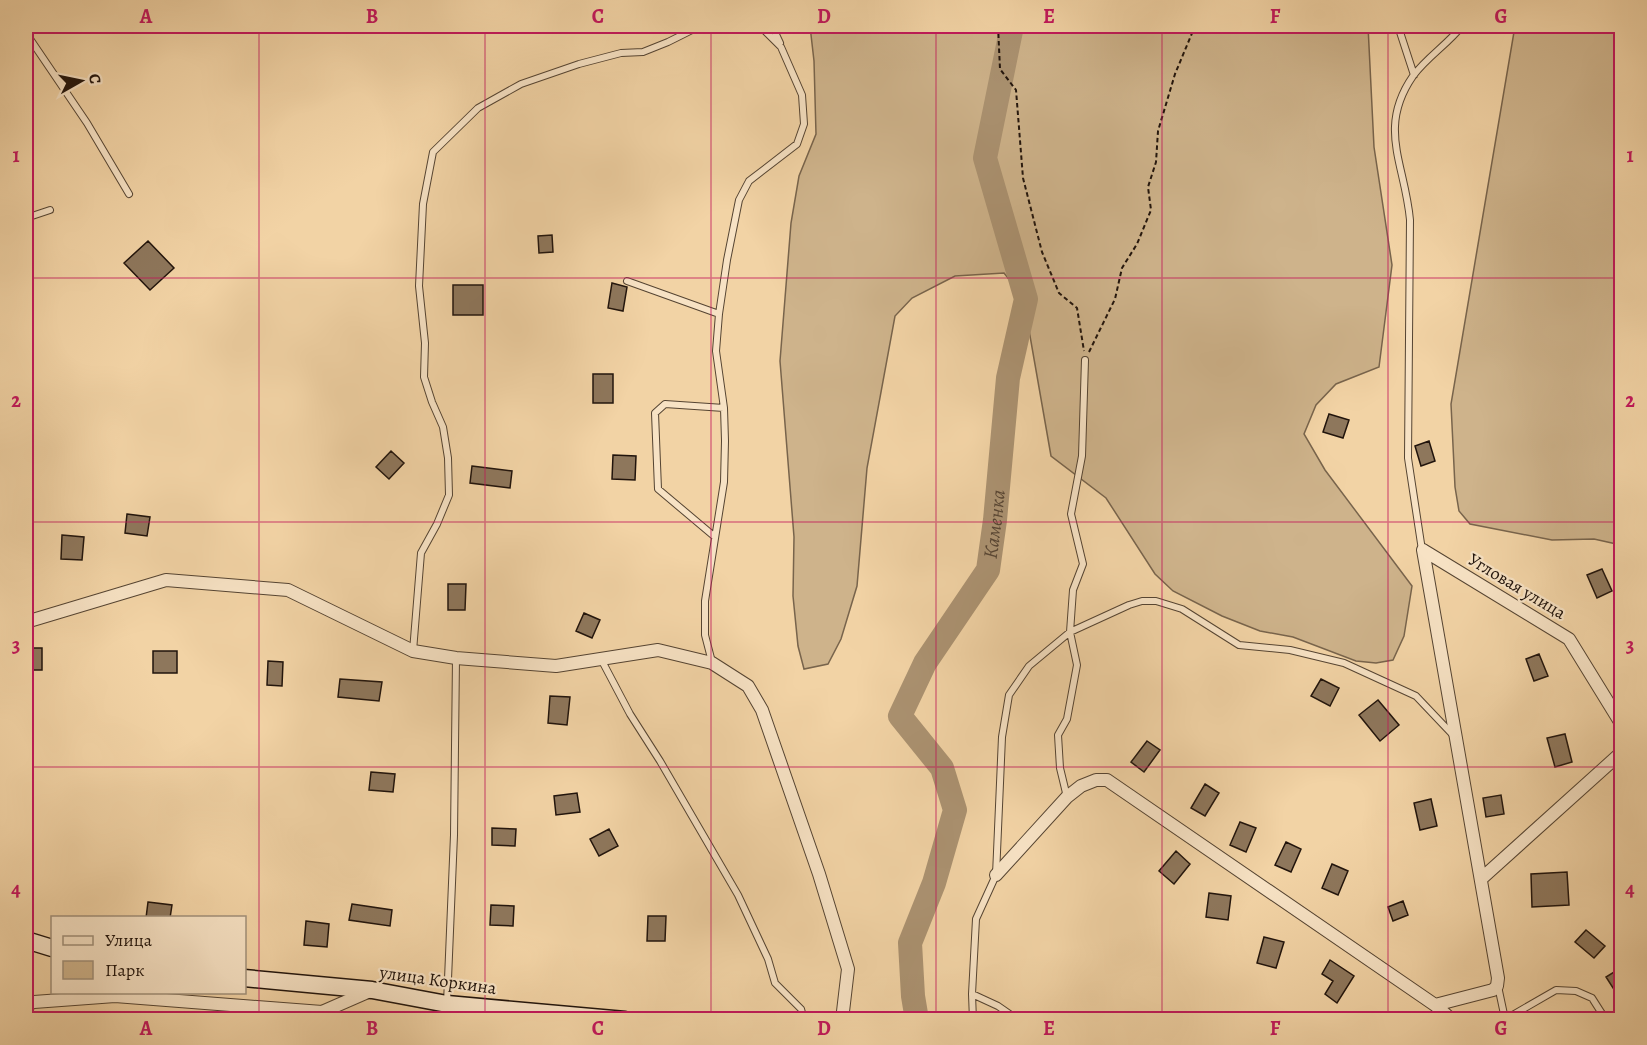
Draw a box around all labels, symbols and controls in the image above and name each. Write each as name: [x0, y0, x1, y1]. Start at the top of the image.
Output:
text: A: [139, 3, 153, 30]
text: B: [366, 3, 378, 30]
text: C: [592, 3, 604, 30]
text: D: [817, 3, 831, 30]
text: E: [1043, 3, 1055, 30]
text: F: [1270, 3, 1281, 30]
text: G: [1494, 3, 1508, 30]
north arrow: [51, 51, 111, 111]
text: С: [83, 72, 106, 86]
text: 1: [12, 142, 20, 169]
text: 1: [1626, 142, 1634, 169]
text: 2: [11, 387, 21, 414]
text: 2: [1625, 387, 1635, 414]
water label: Каменка: [976, 488, 1011, 561]
street label: Угловая улица: [1464, 547, 1571, 625]
text: 3: [12, 632, 20, 659]
text: 3: [1626, 632, 1634, 659]
text: 4: [11, 876, 21, 903]
text: 4: [1625, 876, 1635, 903]
legend: [51, 916, 246, 994]
text: Улица: [105, 928, 153, 952]
text: Парк: [105, 958, 145, 982]
street label: улица Коркина: [377, 960, 499, 1000]
text: A: [139, 1015, 153, 1042]
text: B: [366, 1015, 378, 1042]
text: C: [592, 1015, 604, 1042]
text: D: [817, 1015, 831, 1042]
text: E: [1043, 1015, 1055, 1042]
text: F: [1270, 1015, 1281, 1042]
text: G: [1494, 1015, 1508, 1042]

